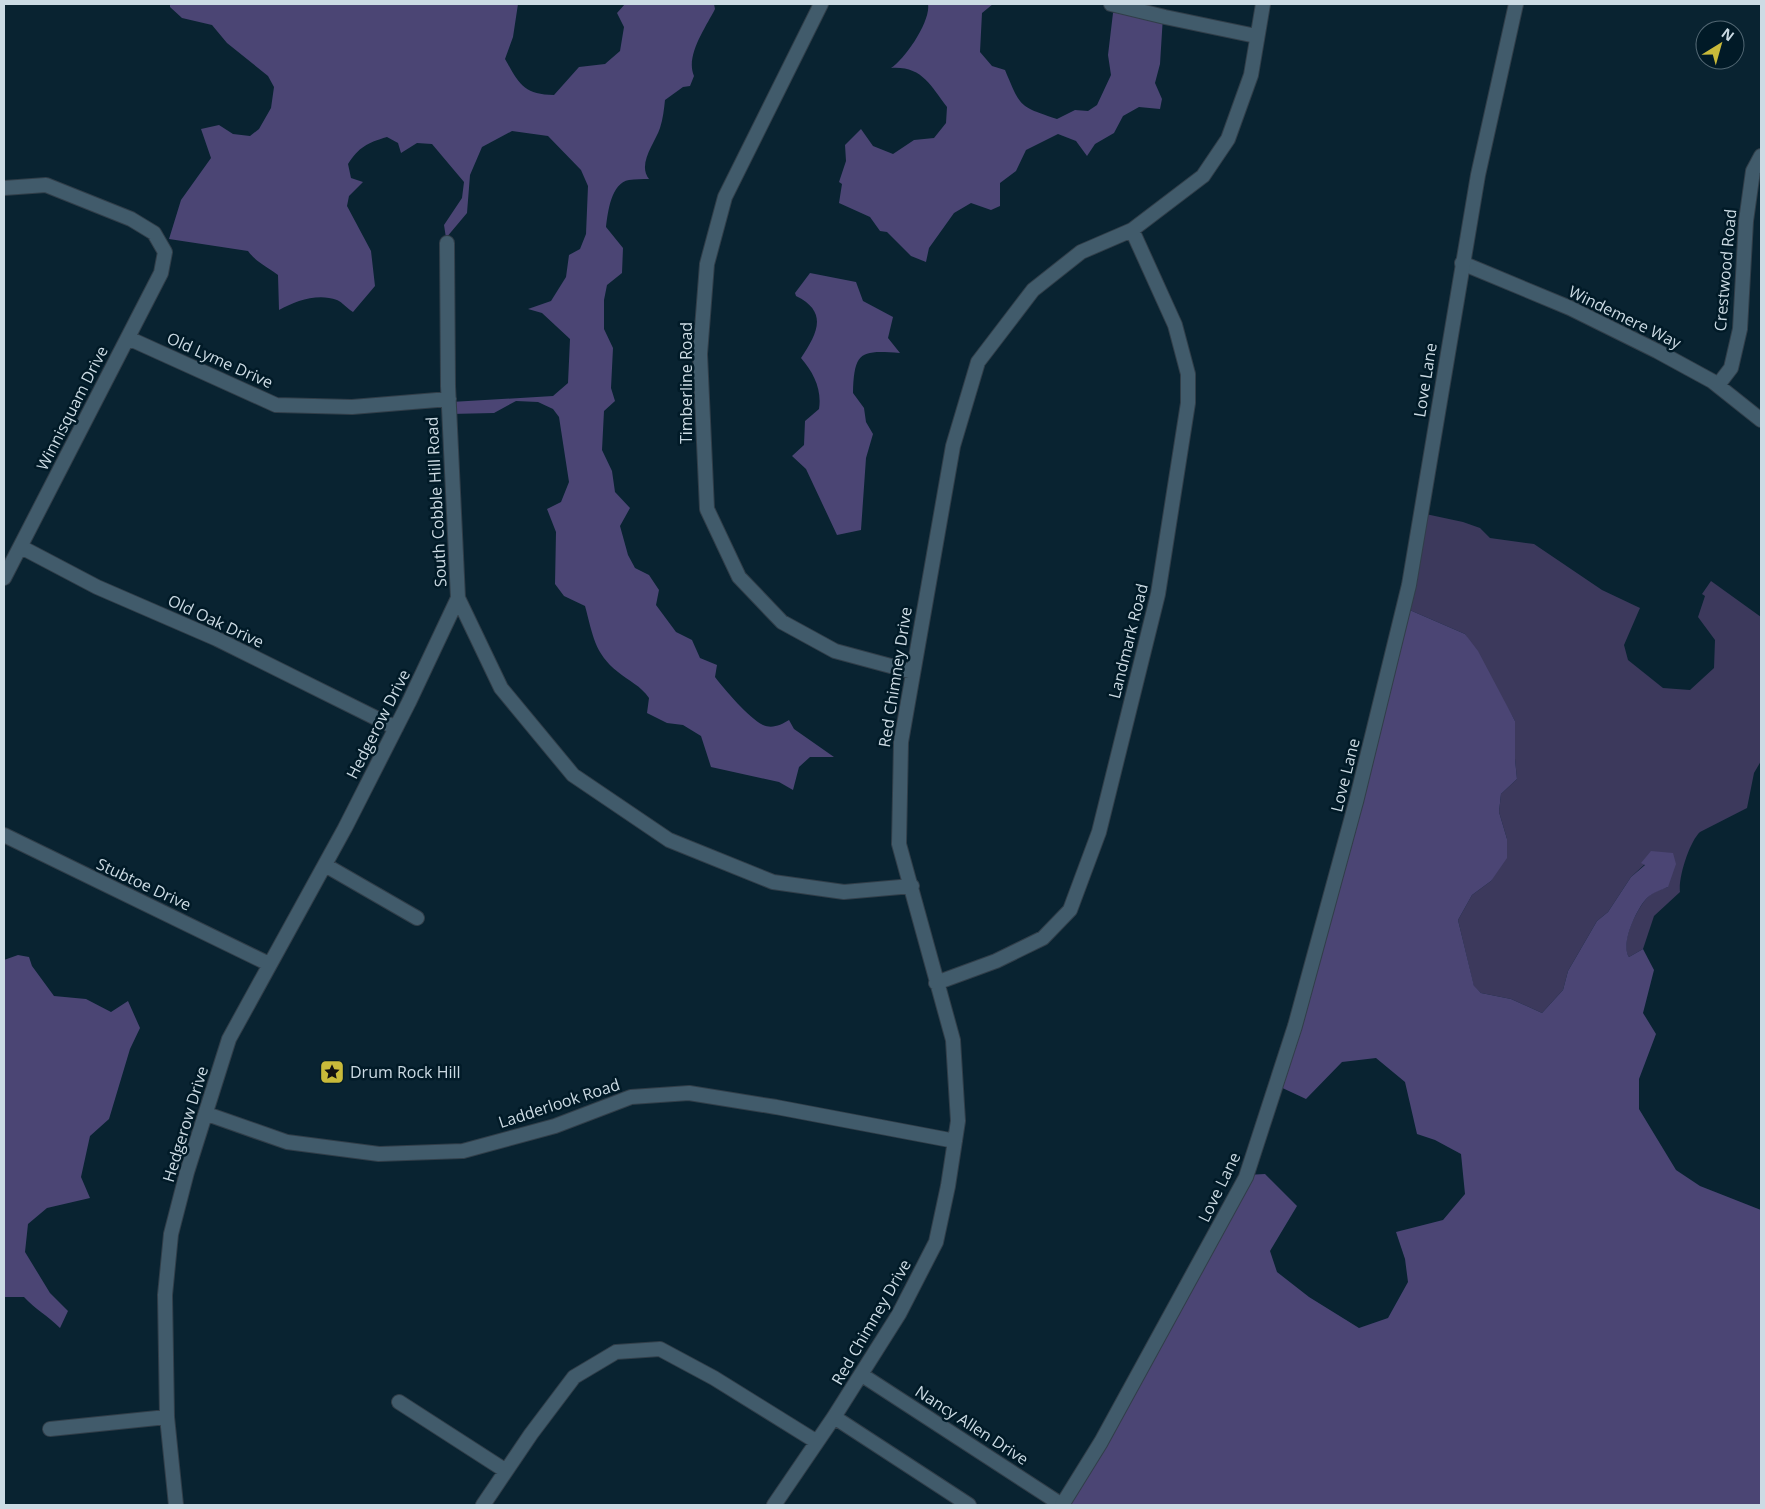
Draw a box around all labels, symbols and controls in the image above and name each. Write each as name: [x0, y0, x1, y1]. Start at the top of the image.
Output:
north arrow: [1695, 20, 1745, 70]
text: N: [1718, 23, 1738, 45]
street label: Crestwood Road: [1709, 208, 1741, 332]
street label: Windemere Way: [1565, 280, 1686, 354]
street label: Timberline Road: [675, 322, 697, 444]
street label: Old Lyme Drive: [163, 327, 277, 393]
street label: Love Lane: [1408, 341, 1442, 419]
street label: Winnisquam Drive: [31, 342, 113, 474]
street label: South Cobble Hill Road: [421, 416, 451, 588]
street label: Landmark Road: [1103, 581, 1153, 701]
street label: Old Oak Drive: [164, 589, 268, 653]
street label: Red Chimney Drive: [873, 605, 917, 749]
street label: Hedgerow Drive: [341, 665, 415, 783]
street label: Love Lane: [1325, 736, 1365, 814]
street label: Stubtoe Drive: [93, 853, 195, 915]
place icon: Drum Rock Hill: [319, 1059, 345, 1085]
place label: Drum Rock Hill: [350, 1061, 461, 1083]
street label: Hedgerow Drive: [157, 1063, 213, 1185]
street label: Ladderlook Road: [496, 1073, 622, 1133]
street label: Love Lane: [1193, 1148, 1245, 1226]
street label: Red Chimney Drive: [826, 1255, 916, 1389]
street label: Nancy Allen Drive: [911, 1380, 1033, 1470]

